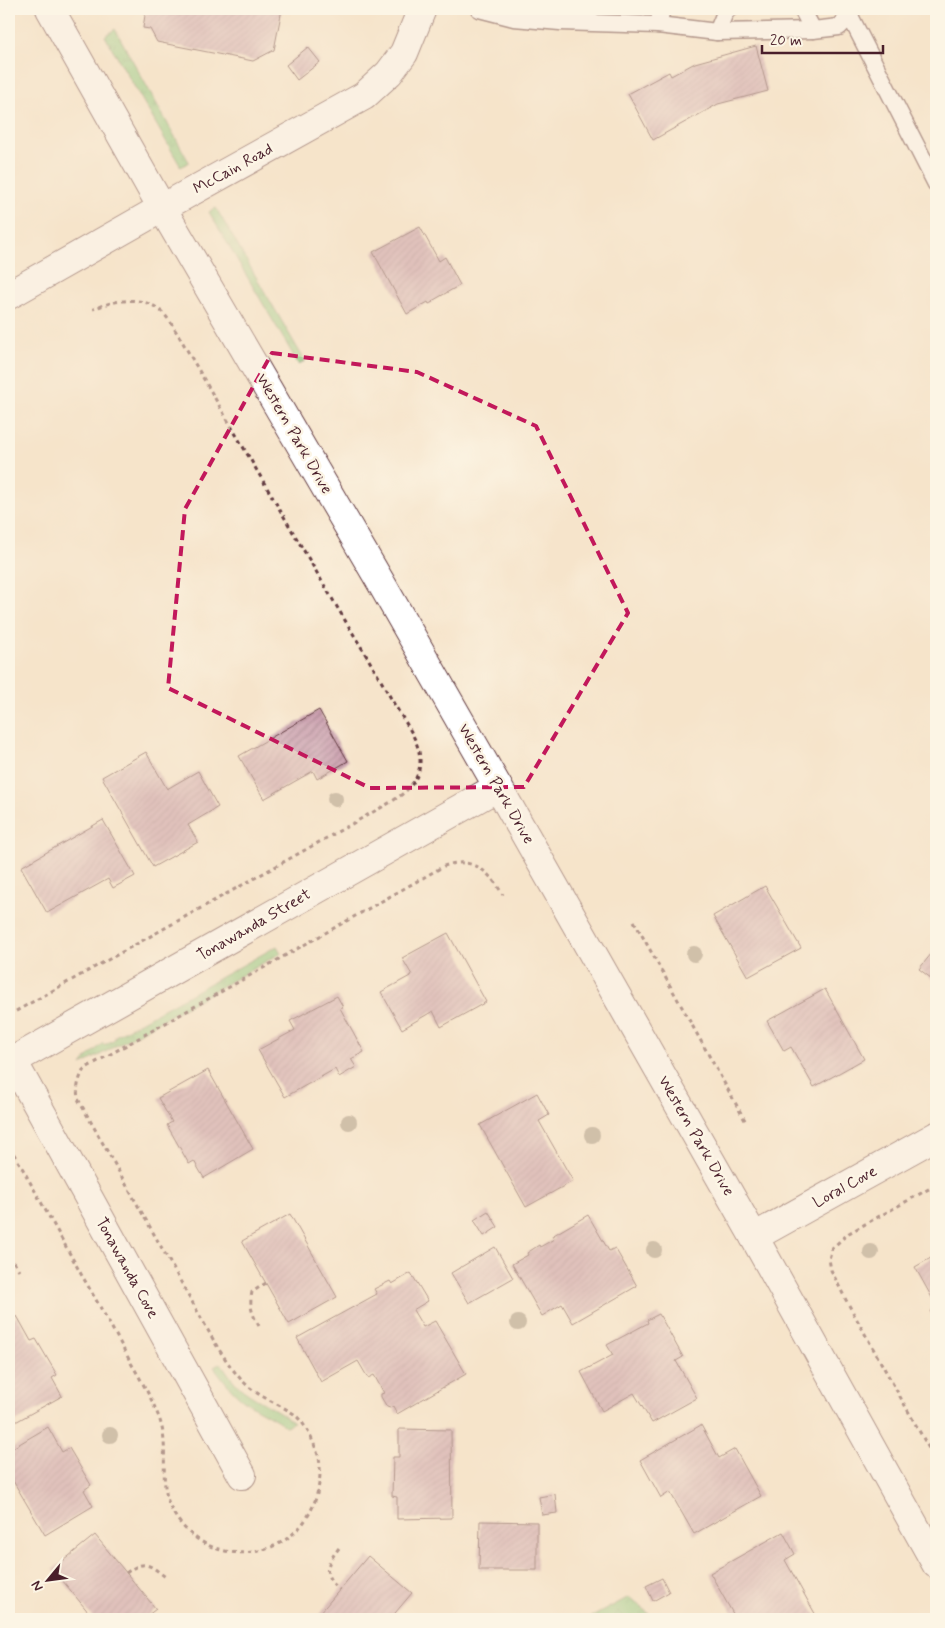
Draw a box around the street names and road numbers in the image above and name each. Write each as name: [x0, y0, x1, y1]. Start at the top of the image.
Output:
street label: McCain Road: [189, 138, 277, 200]
street label: Western Park Drive: [251, 370, 337, 498]
street label: Western Park Drive: [453, 720, 539, 848]
street label: Tonawanda Street: [193, 884, 315, 966]
street label: Western Park Drive: [653, 1072, 739, 1200]
street label: Loral Cove: [809, 1161, 881, 1213]
street label: Tonawanda Cove: [91, 1214, 163, 1322]

